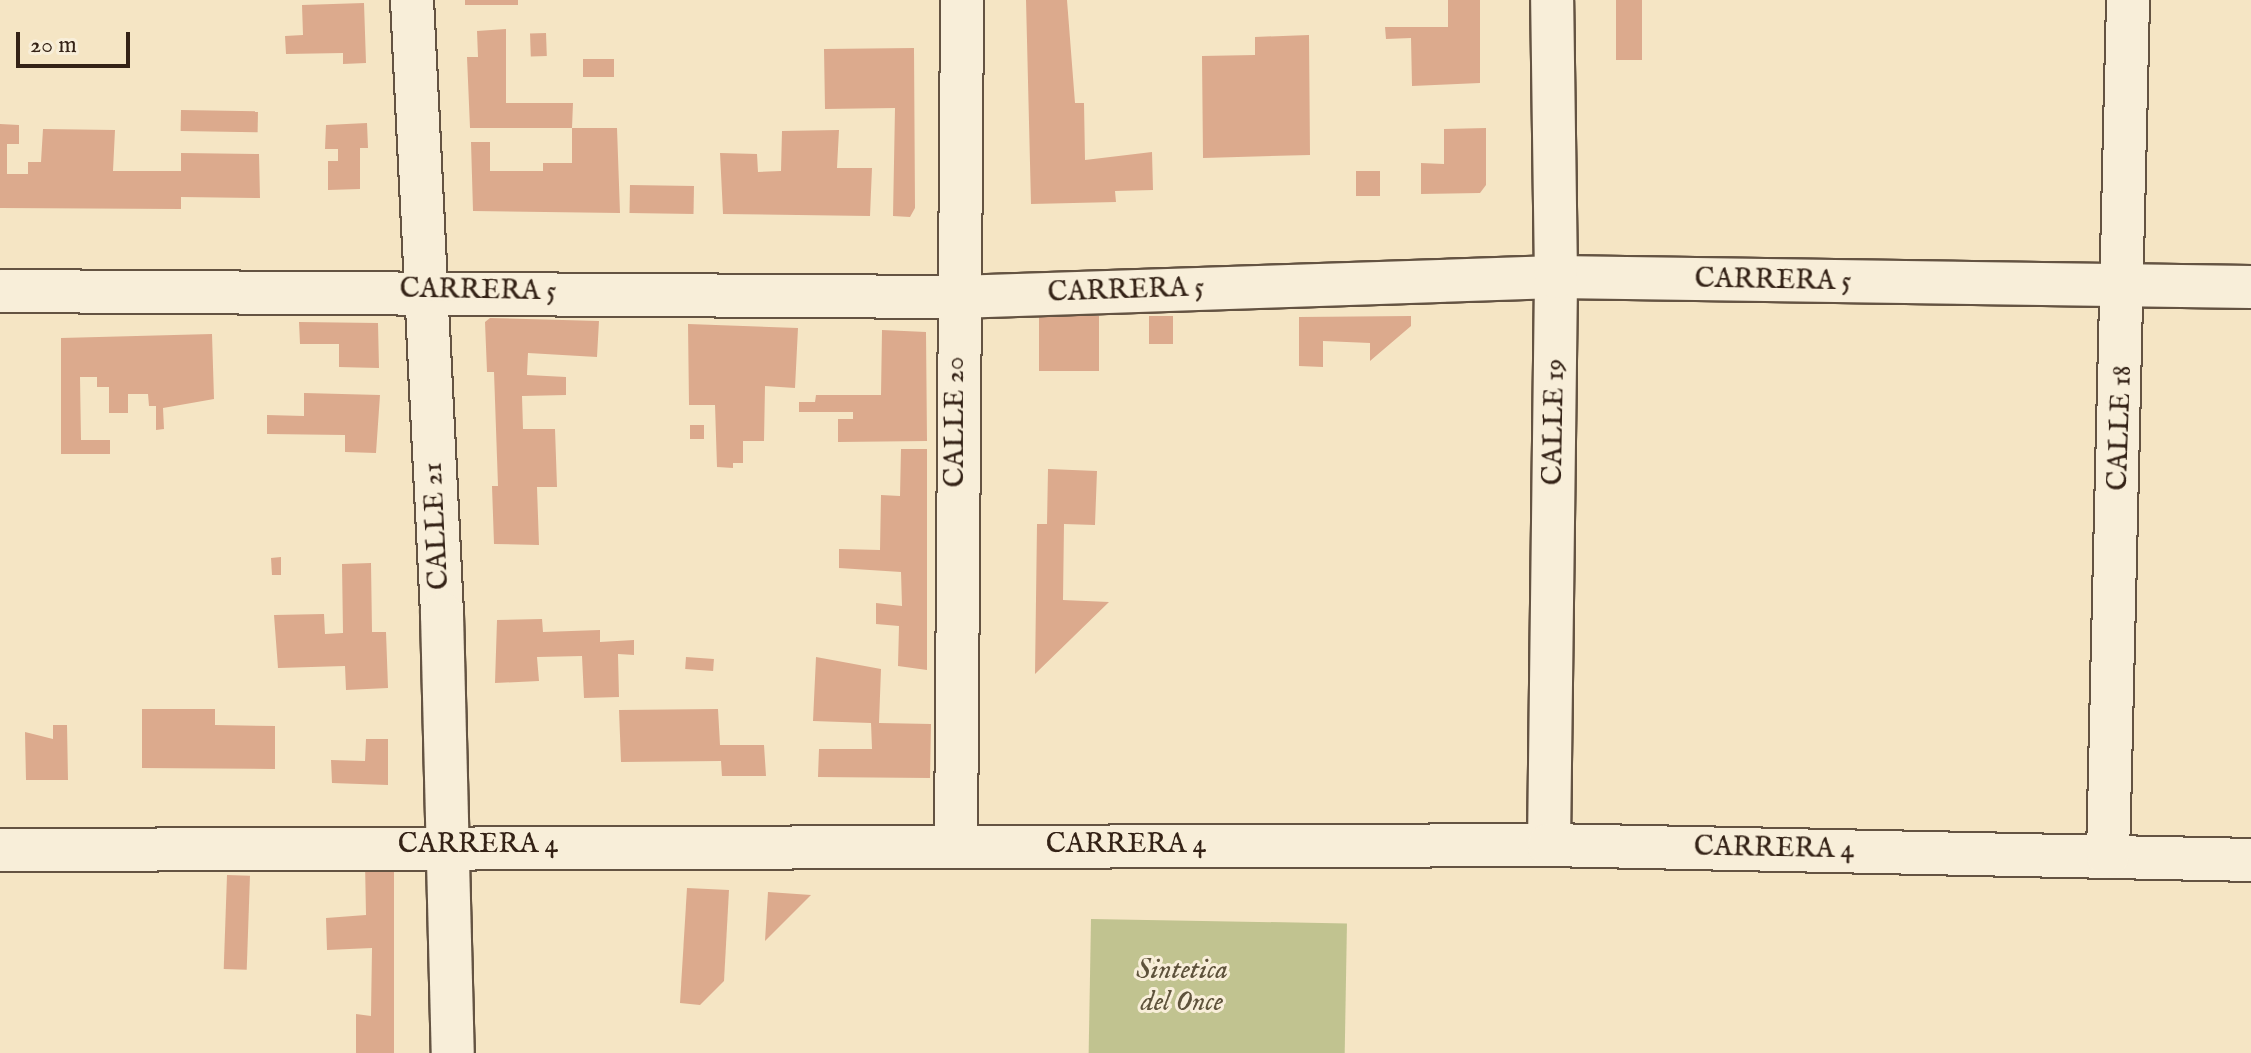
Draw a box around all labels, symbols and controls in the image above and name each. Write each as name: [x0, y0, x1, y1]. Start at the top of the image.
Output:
scale bar: [20, 16, 134, 66]
text: 20 m: [30, 30, 77, 61]
street label: CARRERA 5: [1694, 263, 1852, 299]
street label: CARRERA 5: [1047, 271, 1205, 311]
street label: CARRERA 5: [399, 273, 557, 309]
street label: CALLE 20: [939, 356, 973, 488]
street label: CALLE 19: [1537, 358, 1573, 486]
street label: CALLE 18: [2102, 365, 2140, 491]
street label: CALLE 21: [417, 461, 457, 591]
street label: CARRERA 4: [398, 828, 558, 862]
street label: CARRERA 4: [1046, 828, 1206, 862]
street label: CARRERA 4: [1693, 831, 1855, 867]
park label: Sintetica del Once: [1136, 954, 1228, 1020]

